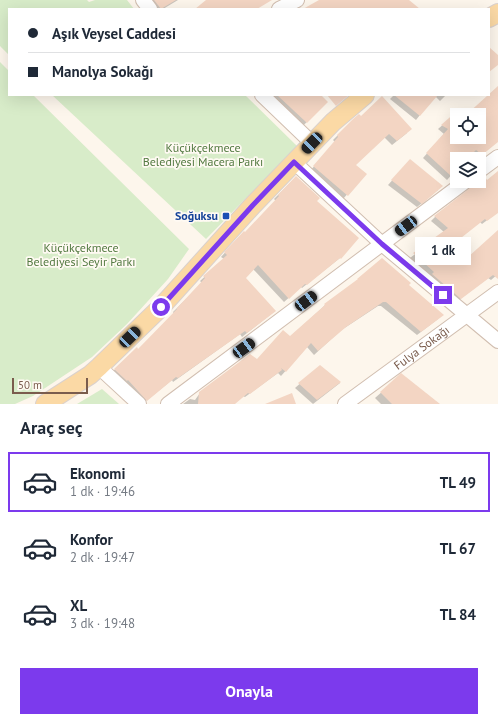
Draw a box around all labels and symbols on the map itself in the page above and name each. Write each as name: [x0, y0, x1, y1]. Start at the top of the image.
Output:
car: [299, 130, 325, 156]
park label: Küçükçekmece Belediyesi Macera Parkı: [143, 140, 263, 169]
place label: Soğuksu: [175, 208, 218, 223]
marker: Soğuksu: [221, 211, 231, 221]
car: [393, 214, 419, 238]
callout: 1 dk: [415, 237, 471, 265]
park label: Küçükçekmece Belediyesi Seyir Parkı: [27, 240, 136, 269]
route end: [434, 286, 452, 304]
car: [293, 289, 319, 313]
route start: [152, 298, 170, 316]
street label: Fulya Sokağı: [391, 322, 452, 373]
car: [117, 324, 143, 350]
car: [231, 336, 257, 360]
scale bar: [12, 376, 88, 395]

